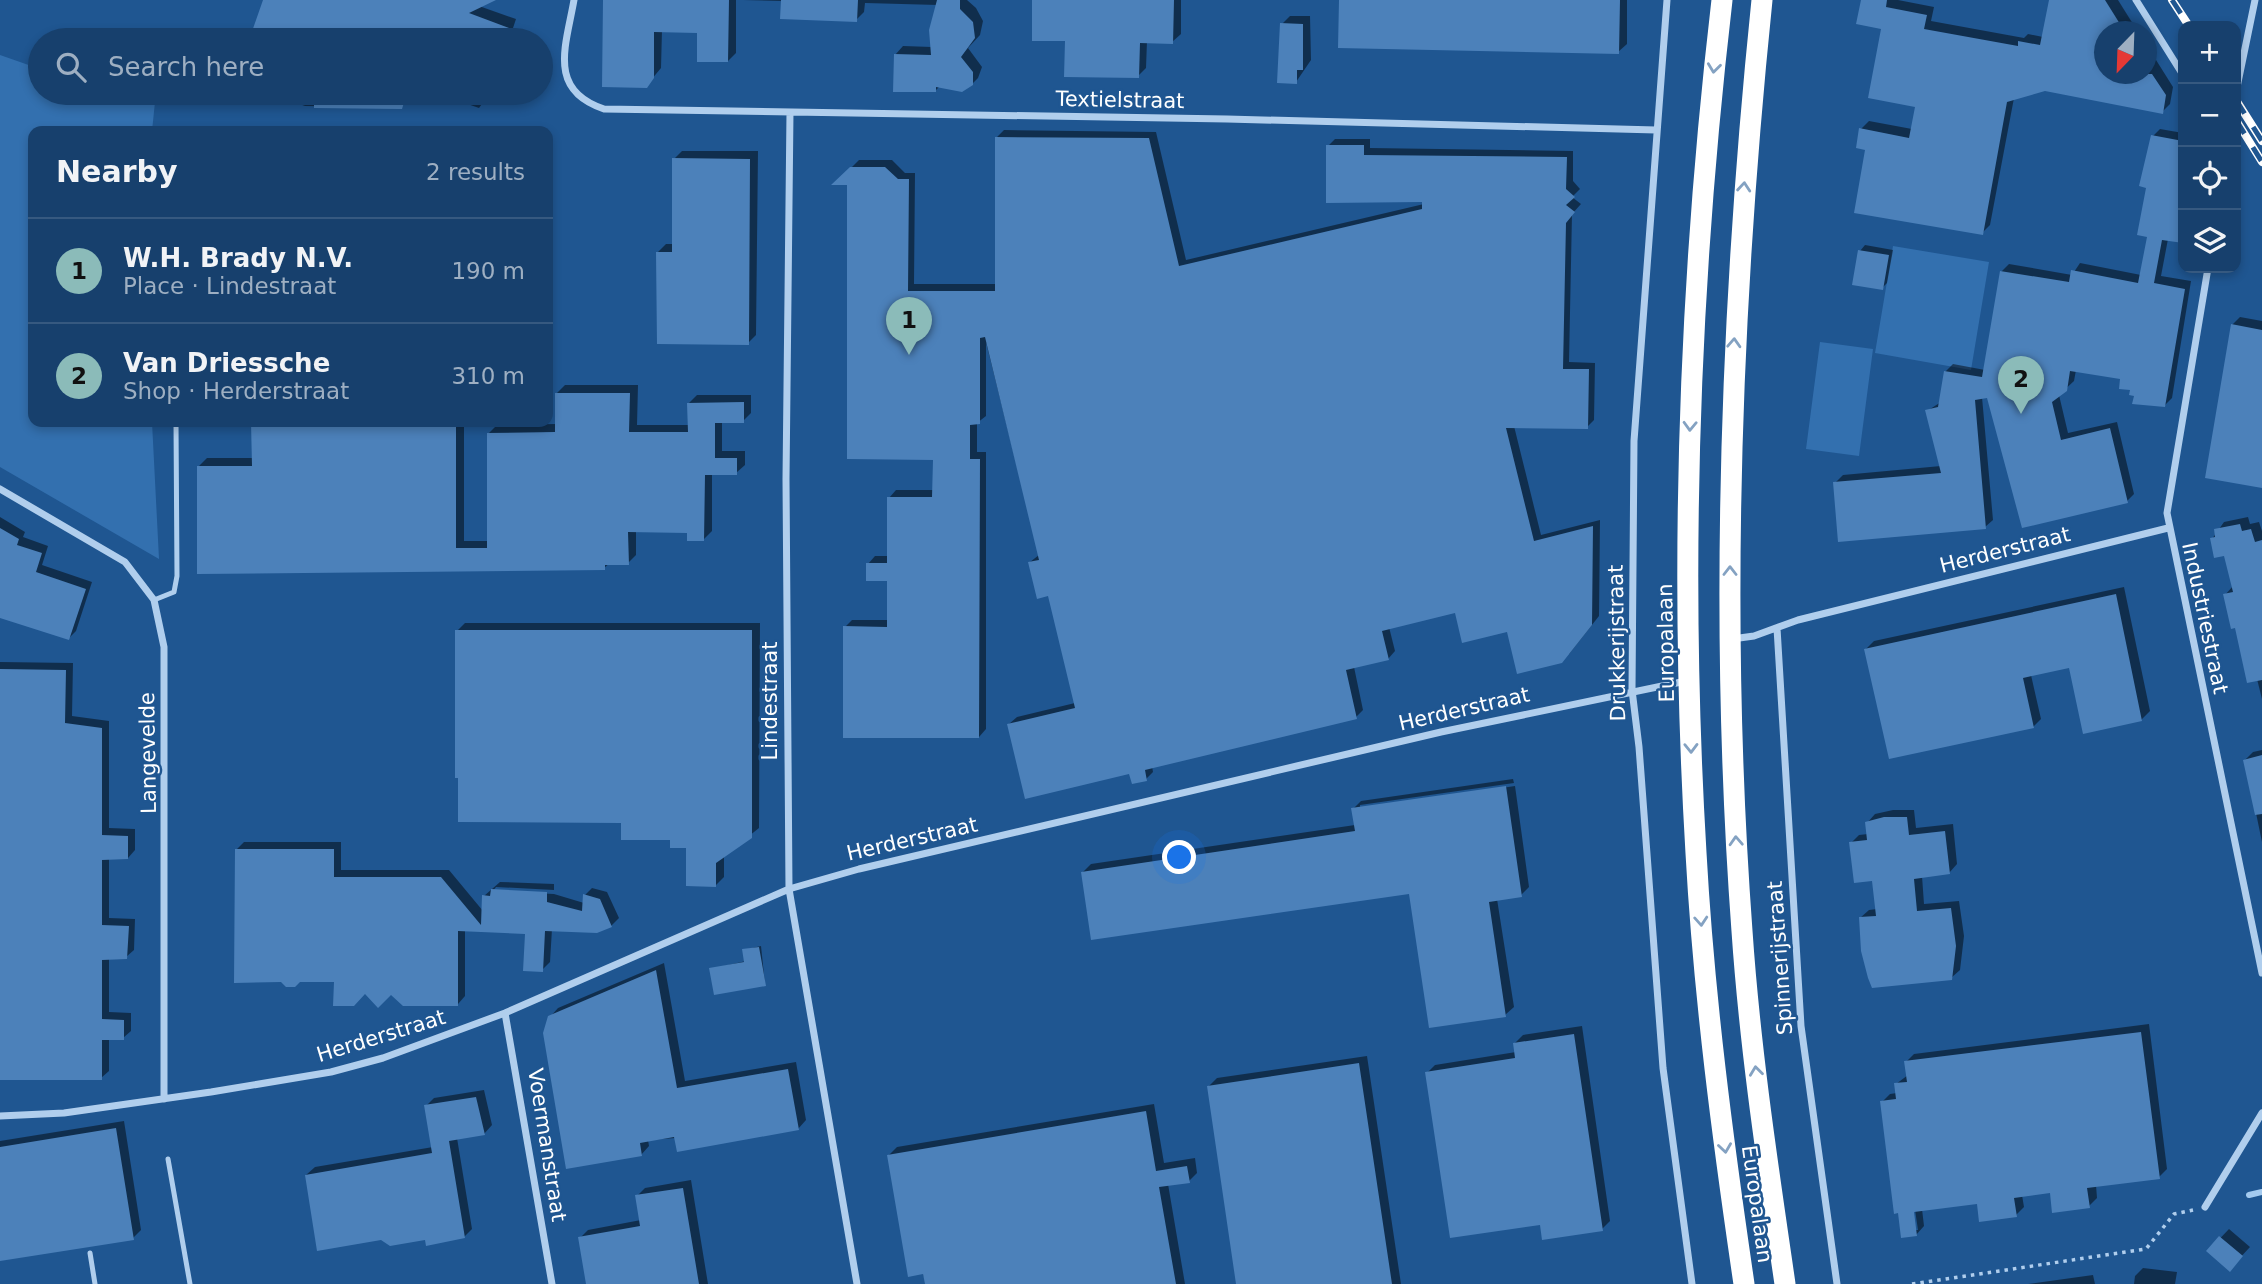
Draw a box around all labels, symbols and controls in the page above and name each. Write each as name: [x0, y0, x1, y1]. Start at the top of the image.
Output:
north arrow: [2094, 21, 2157, 84]
map controls: [2178, 21, 2241, 273]
button: +: [2178, 21, 2241, 84]
search box: [28, 28, 553, 105]
icon: search: [52, 48, 90, 86]
text: Search here: [108, 52, 264, 82]
one-way arrow: [1707, 62, 1722, 74]
button: −: [2178, 84, 2241, 147]
street label: Textielstraat: [1054, 87, 1185, 113]
button: locate: [2178, 147, 2241, 210]
text: Nearby: [56, 154, 178, 189]
text: 2 results: [426, 159, 525, 185]
one-way arrow: [1736, 182, 1751, 193]
button: layers: [2178, 210, 2241, 273]
text: W.H. Brady N.V.: [123, 243, 353, 273]
text: 1: [71, 258, 87, 284]
text: 190 m: [451, 258, 525, 284]
text: Place · Lindestraat: [123, 273, 336, 299]
pin: 1: [886, 297, 932, 355]
one-way arrow: [1726, 337, 1741, 348]
text: Van Driessche: [123, 348, 330, 378]
pin: 2: [1998, 356, 2044, 414]
text: 2: [71, 363, 87, 389]
text: 310 m: [451, 363, 525, 389]
text: Shop · Herderstraat: [123, 378, 349, 404]
one-way arrow: [1683, 420, 1698, 431]
street label: Herderstraat: [1937, 522, 2073, 578]
street label: Industriestraat: [2177, 540, 2233, 696]
street label: Drukkerijstraat: [1604, 564, 1630, 722]
one-way arrow: [1722, 565, 1738, 575]
street label: Europalaan: [1653, 583, 1679, 703]
street label: Lindestraat: [758, 642, 782, 760]
street label: Herderstraat: [1396, 682, 1532, 736]
street label: Langevelde: [135, 692, 161, 814]
one-way arrow: [1684, 743, 1699, 754]
street label: Herderstraat: [844, 812, 980, 866]
one-way arrow: [1729, 836, 1744, 847]
your location: [1162, 840, 1196, 874]
street label: Spinnerijstraat: [1763, 880, 1797, 1036]
one-way arrow: [1693, 916, 1708, 927]
street label: Herderstraat: [314, 1005, 448, 1067]
one-way arrow: [1749, 1065, 1764, 1077]
street label: Voermanstraat: [523, 1066, 571, 1224]
one-way arrow: [1717, 1142, 1732, 1153]
street label: Europalaan: [1737, 1144, 1777, 1264]

